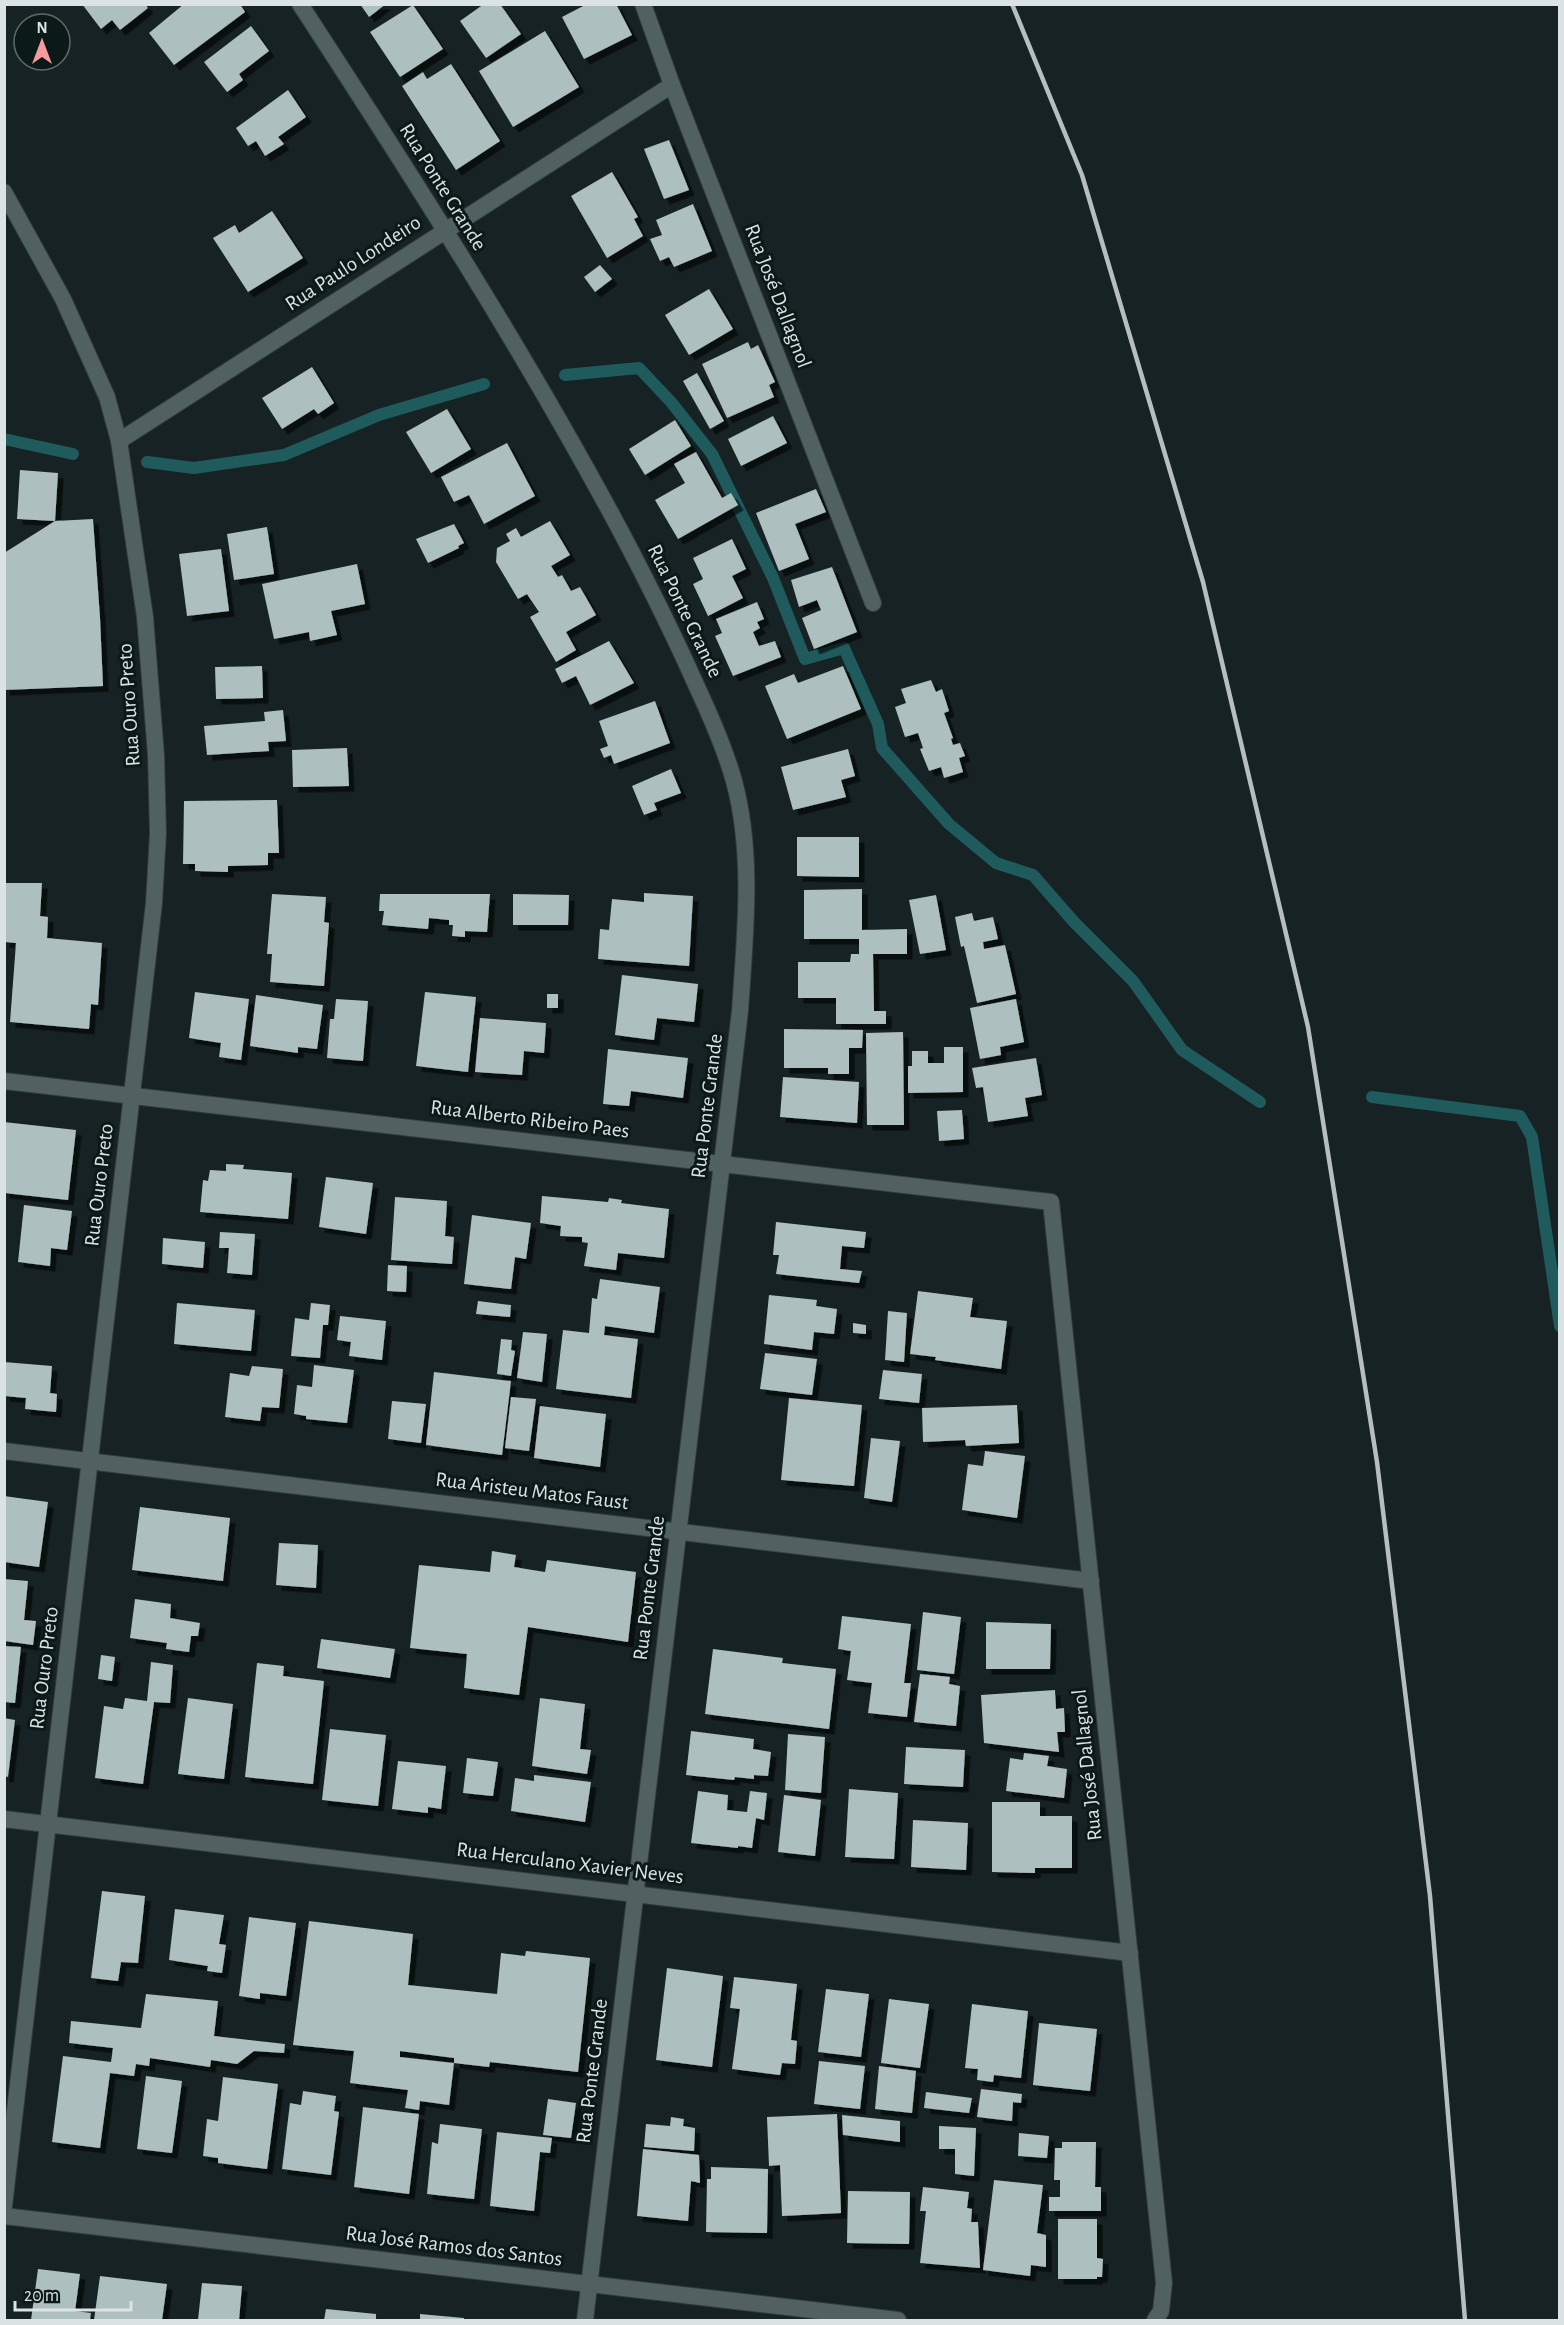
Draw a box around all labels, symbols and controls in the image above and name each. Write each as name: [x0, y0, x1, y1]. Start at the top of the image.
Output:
north arrow: [12, 12, 72, 72]
text: N: [36, 20, 48, 36]
street label: Rua Ponte Grande: [396, 120, 490, 254]
street label: Rua Paulo Londeiro: [281, 211, 425, 315]
street label: Rua José Dallagnol: [741, 221, 815, 371]
street label: Rua Ponte Grande: [644, 541, 726, 681]
street label: Rua Ouro Preto: [114, 643, 144, 767]
street label: Rua Ponte Grande: [688, 1033, 726, 1179]
street label: Rua Alberto Ribeiro Paes: [429, 1096, 631, 1142]
street label: Rua Ouro Preto: [81, 1123, 117, 1247]
street label: Rua Aristeu Matos Faust: [434, 1469, 630, 1513]
street label: Rua Ponte Grande: [630, 1515, 668, 1661]
street label: Rua Ouro Preto: [26, 1606, 62, 1730]
street label: Rua José Dallagnol: [1069, 1688, 1105, 1842]
street label: Rua Herculano Xavier Neves: [455, 1839, 685, 1887]
street label: Rua Ponte Grande: [573, 1998, 611, 2144]
street label: Rua José Ramos dos Santos: [344, 2222, 564, 2270]
scale bar: [15, 2274, 130, 2312]
text: 20 m: [24, 2287, 59, 2305]

